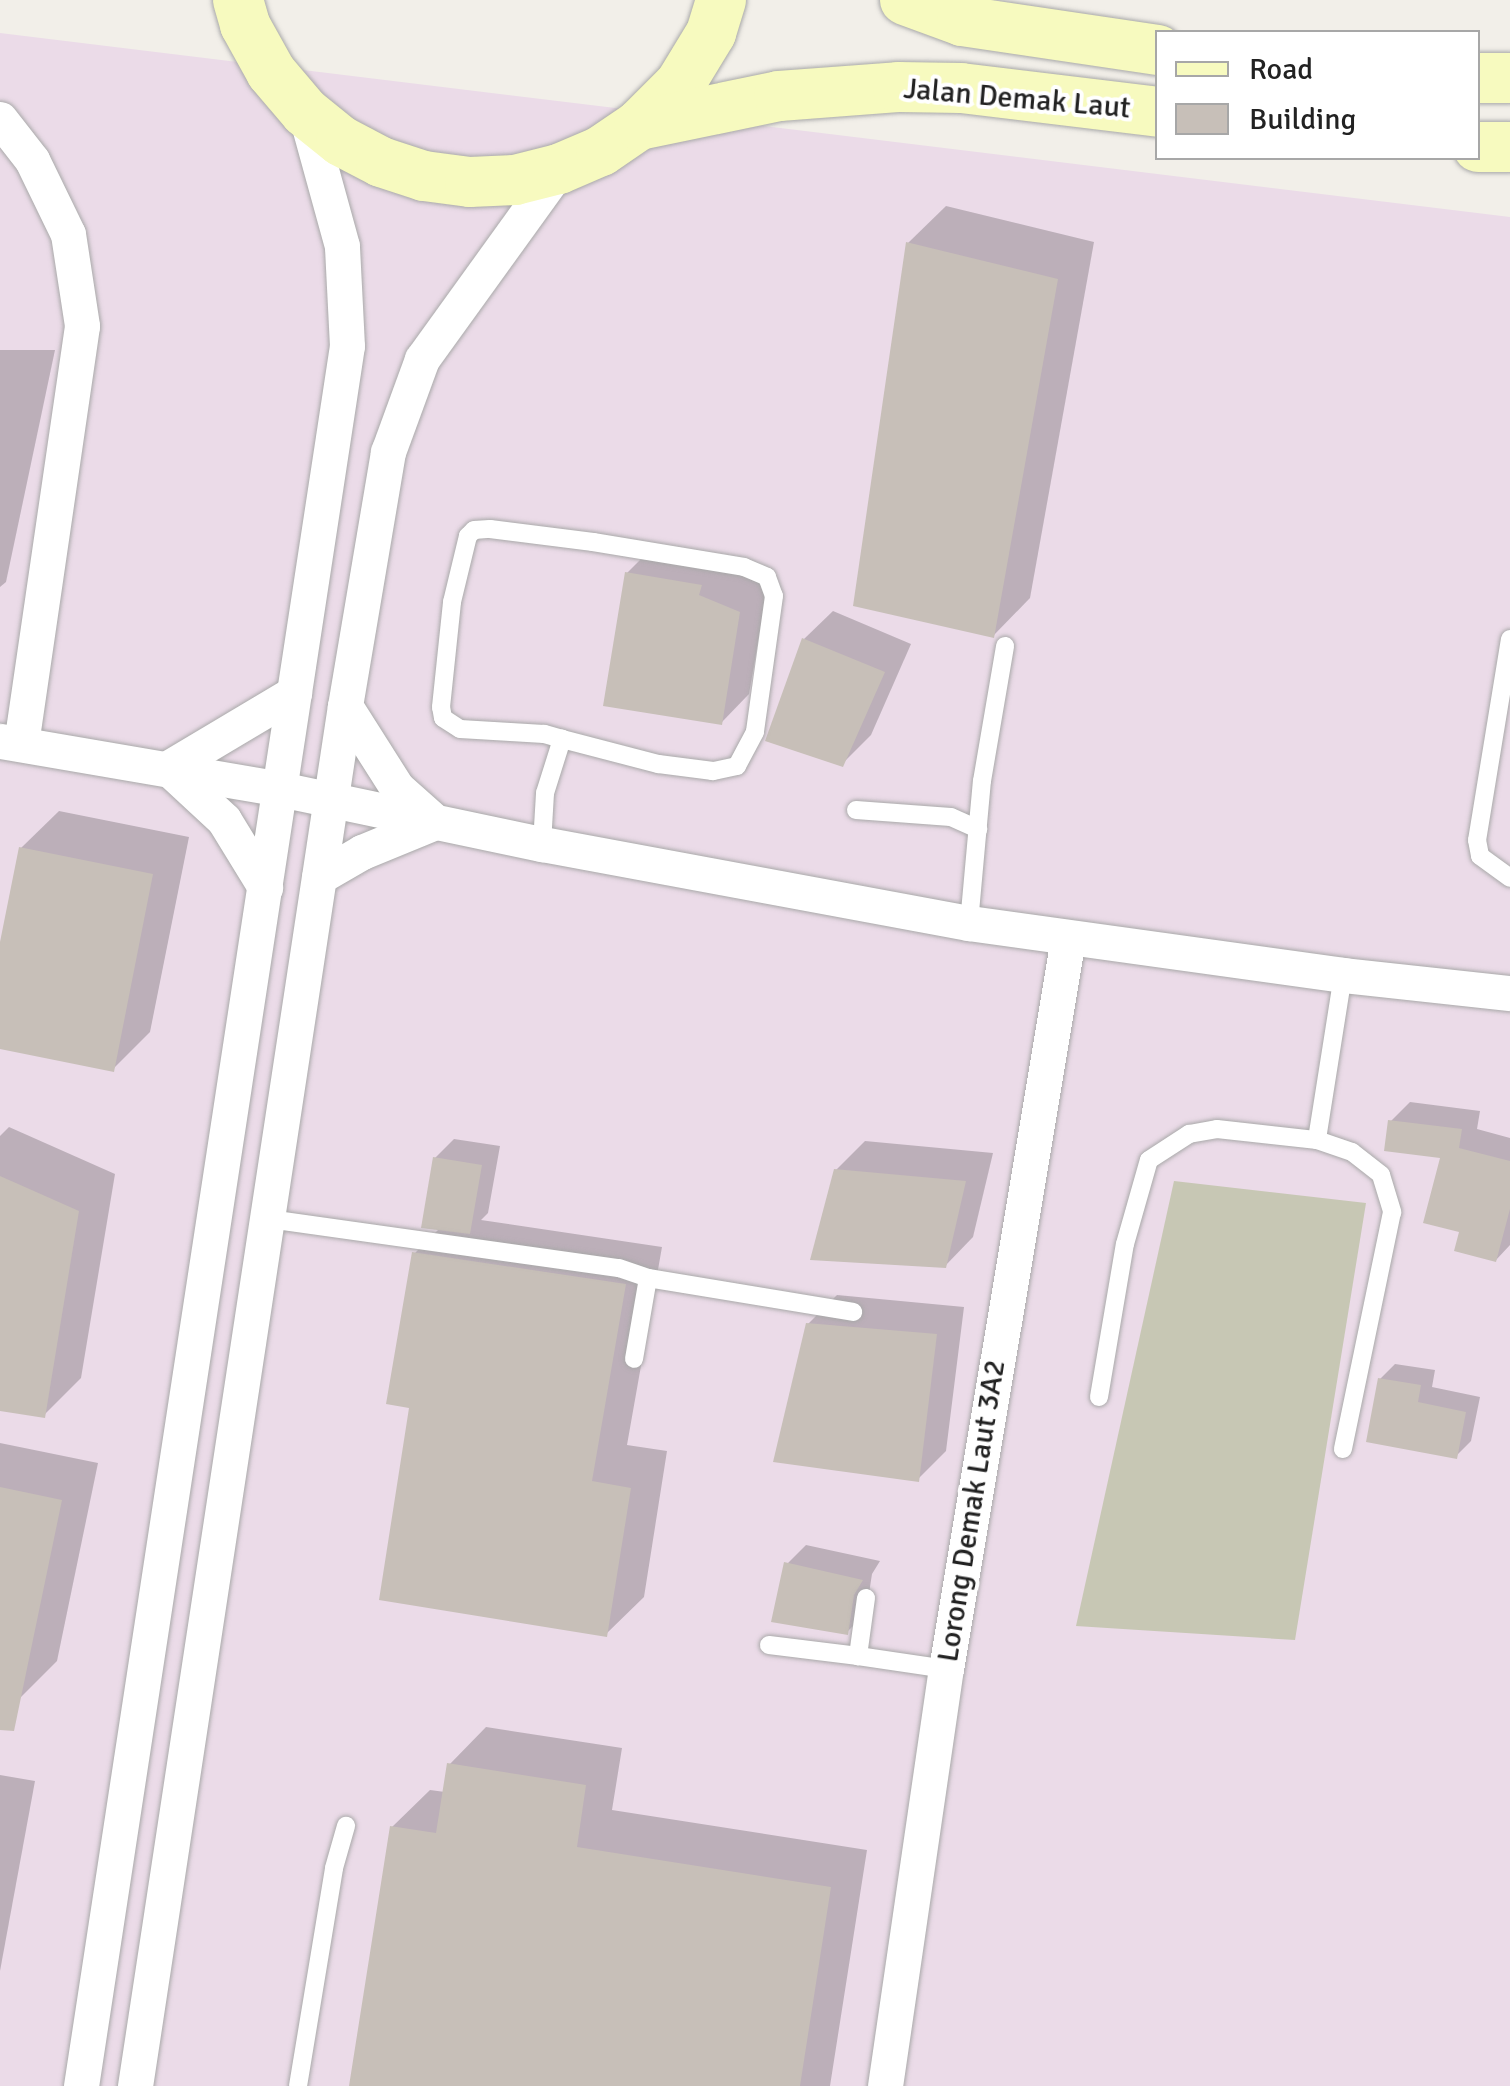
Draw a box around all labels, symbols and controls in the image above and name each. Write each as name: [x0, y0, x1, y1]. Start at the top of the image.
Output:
legend: [1155, 30, 1480, 160]
text: Road: [1249, 51, 1313, 88]
street label: Jalan Demak Laut: [902, 71, 1132, 127]
text: Building: [1249, 101, 1356, 138]
street label: Lorong Demak Laut 3A2: [930, 1357, 1014, 1665]

